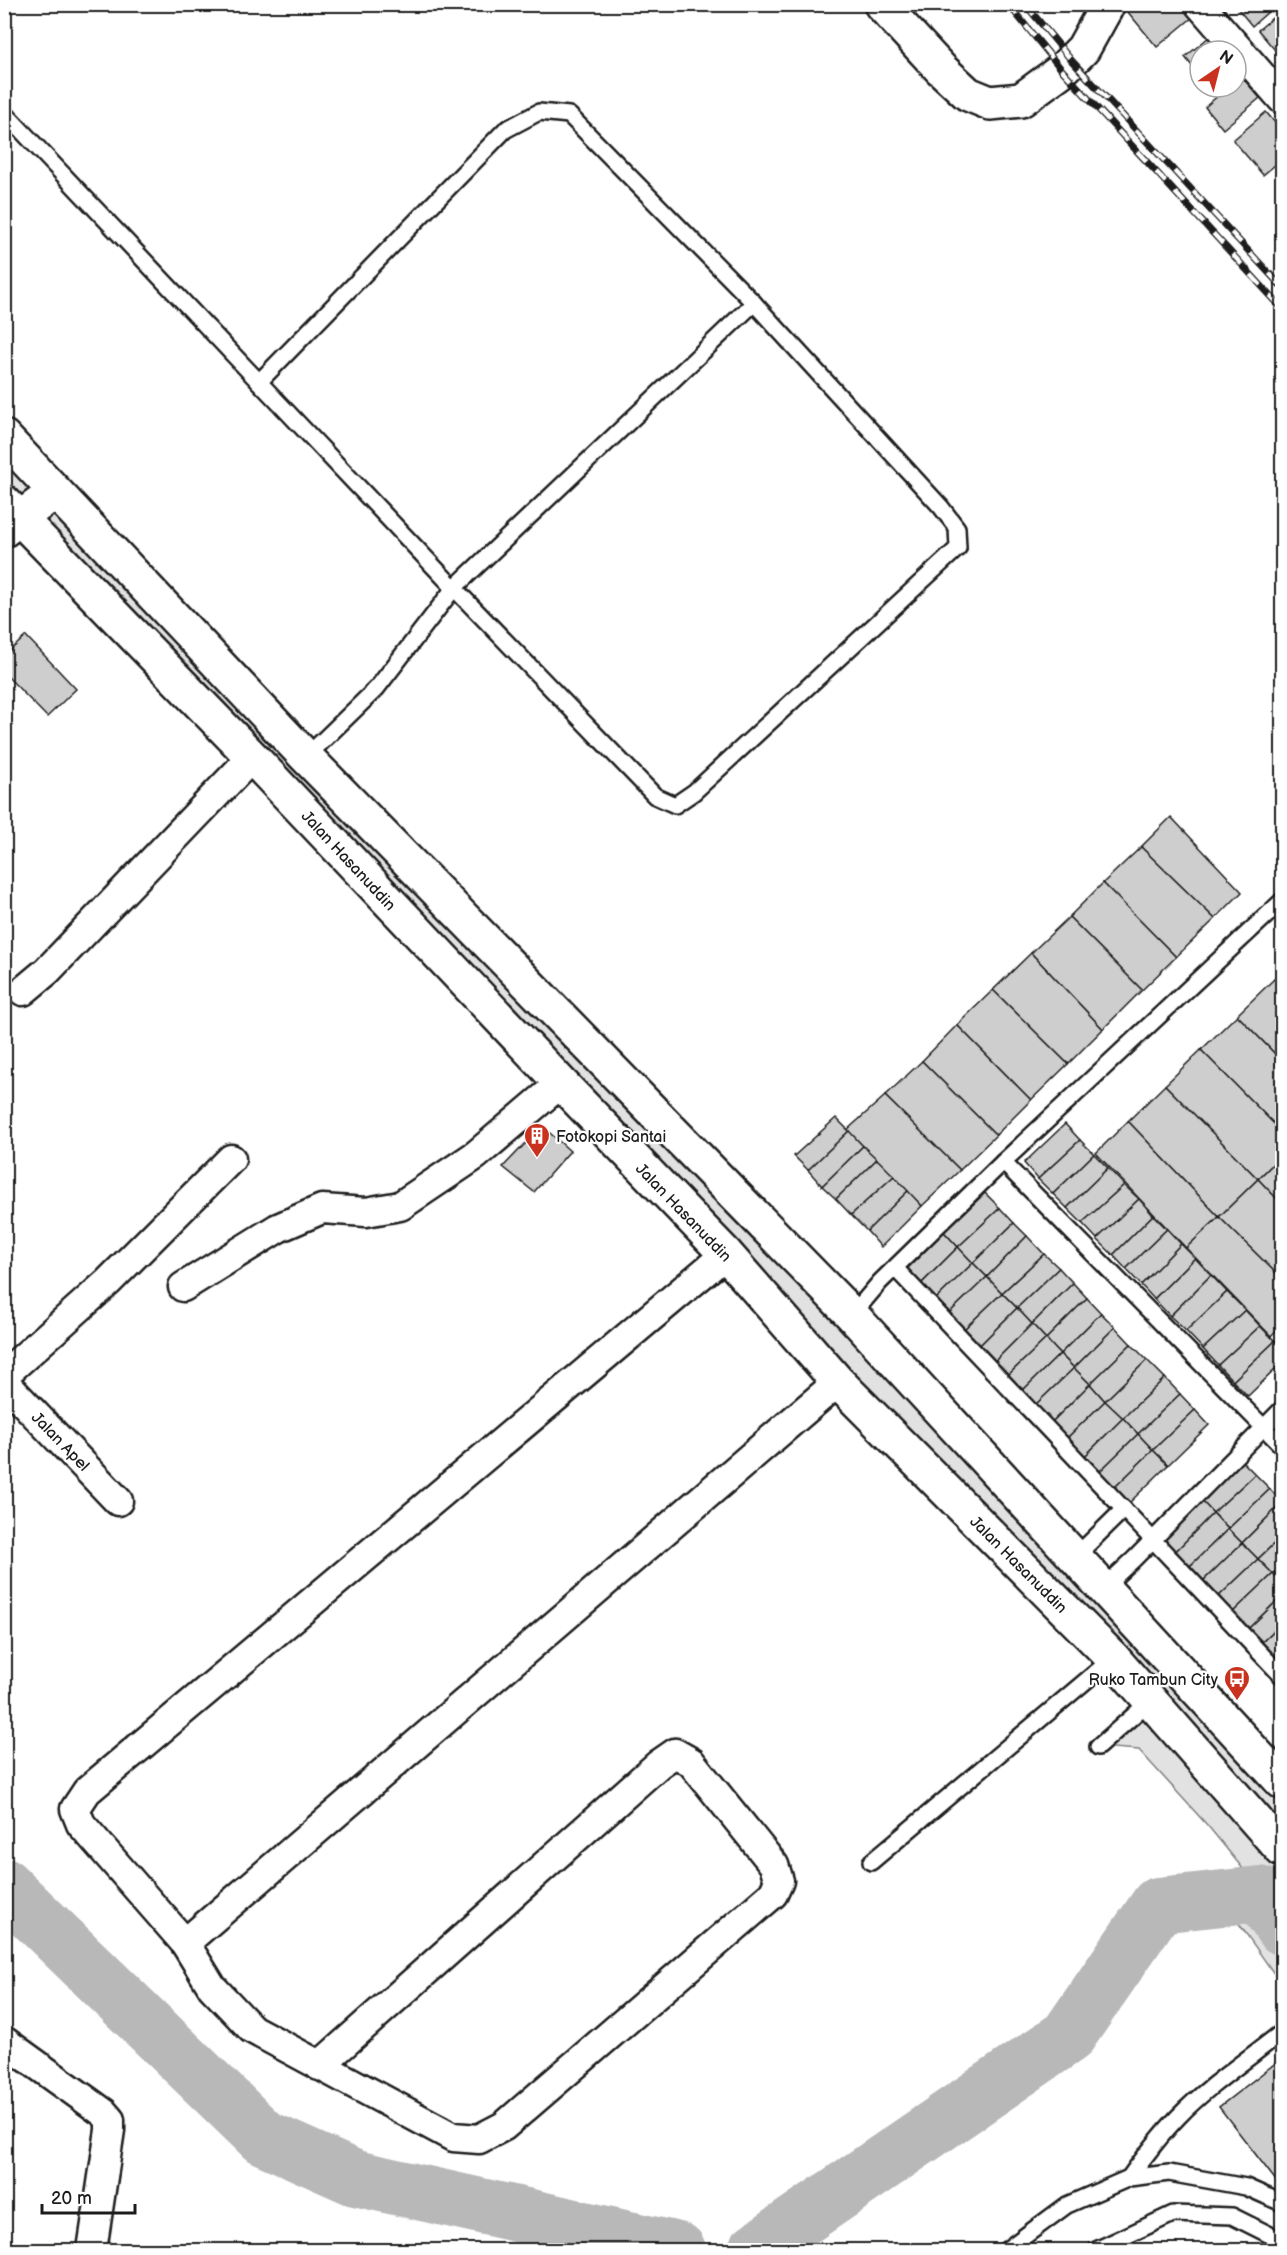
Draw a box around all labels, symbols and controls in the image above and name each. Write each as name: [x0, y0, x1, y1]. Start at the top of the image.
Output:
north arrow: [1188, 39, 1248, 99]
text: N: [1215, 47, 1236, 69]
street label: Jalan Hasanuddin: [297, 807, 399, 915]
building icon: Fotokopi Santai: [522, 1121, 552, 1159]
place label: Fotokopi Santai: [556, 1128, 666, 1147]
street label: Jalan Hasanuddin: [631, 1160, 735, 1266]
street label: Jalan Apel: [27, 1408, 93, 1476]
street label: Jalan Hasanuddin: [965, 1513, 1070, 1618]
bus stop icon: Ruko Tambun City: [1222, 1664, 1252, 1702]
place label: Ruko Tambun City: [1088, 1671, 1219, 1690]
scale bar: [42, 2177, 135, 2215]
text: 20 m: [51, 2188, 92, 2209]

